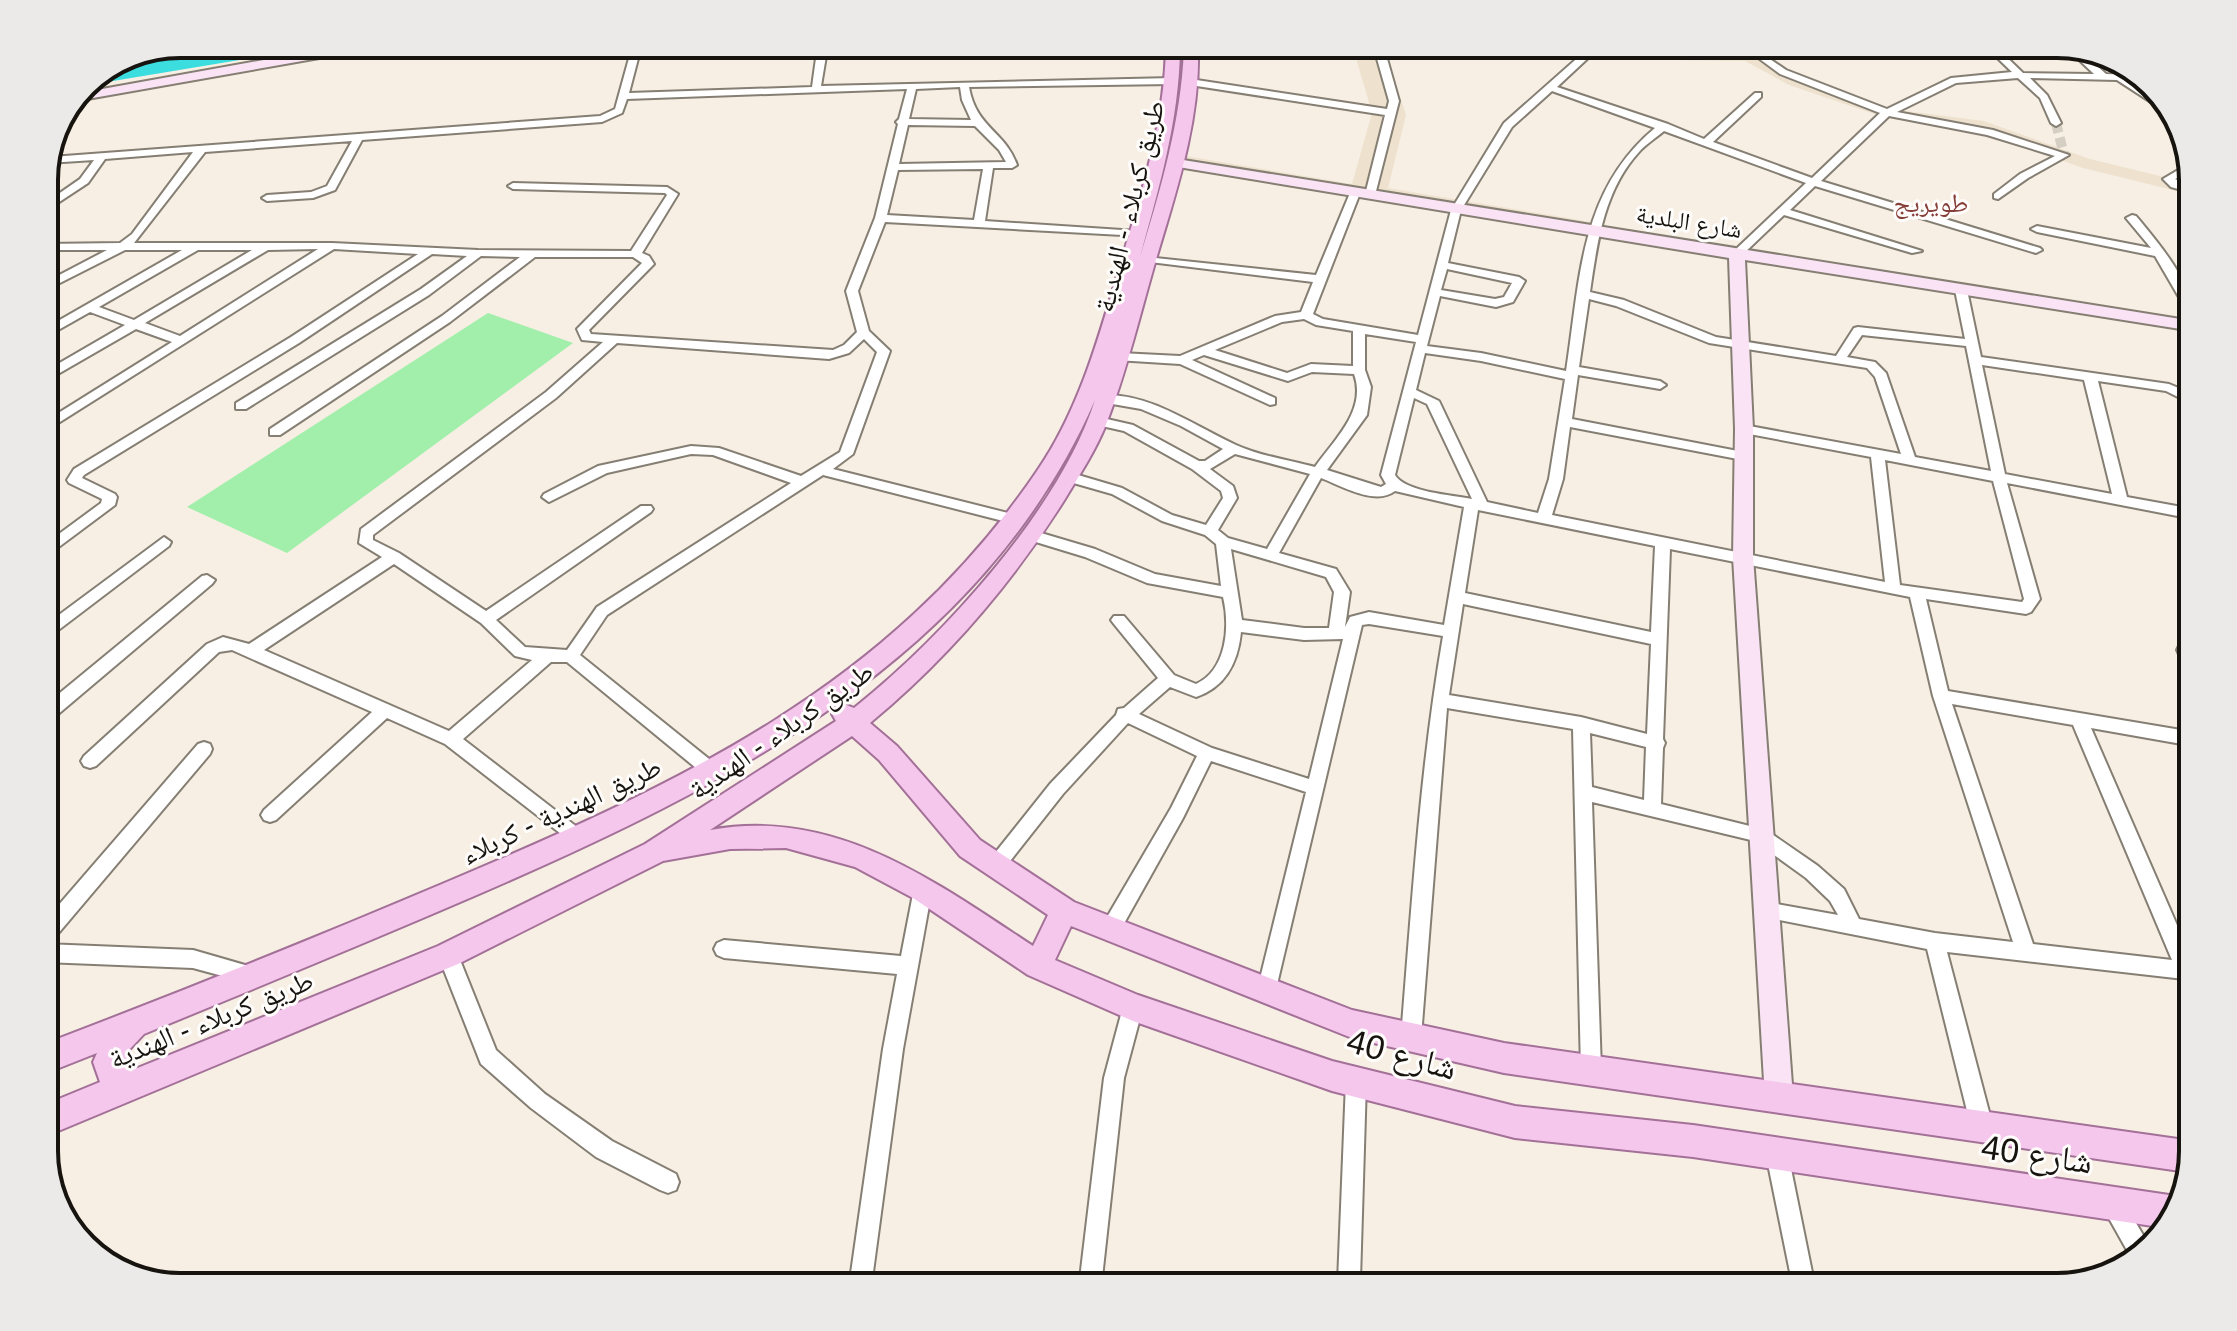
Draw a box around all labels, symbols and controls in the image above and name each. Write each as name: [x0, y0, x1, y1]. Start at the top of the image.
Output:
street label: طريق كربلاء - الهندية: [1088, 97, 1173, 316]
district label: طويريج: [1894, 188, 1968, 220]
street label: شارع البلدية: [1634, 200, 1744, 245]
street label: طريق كربلاء - الهندية: [684, 655, 880, 807]
street label: طريق الهندية - كربلاء: [456, 751, 667, 872]
street label: طريق كربلاء - الهندية: [105, 964, 318, 1076]
street label: شارع 40: [1342, 1021, 1461, 1090]
street label: شارع 40: [1979, 1127, 2095, 1184]

